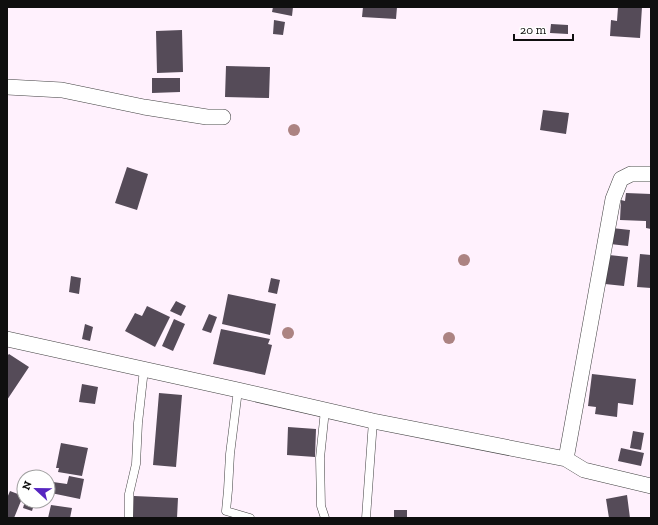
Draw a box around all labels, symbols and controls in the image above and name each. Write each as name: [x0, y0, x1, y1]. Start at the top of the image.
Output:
scale bar: [514, 16, 573, 42]
text: 20 m: [520, 23, 547, 37]
north arrow: [16, 469, 56, 509]
text: N: [20, 479, 35, 492]

